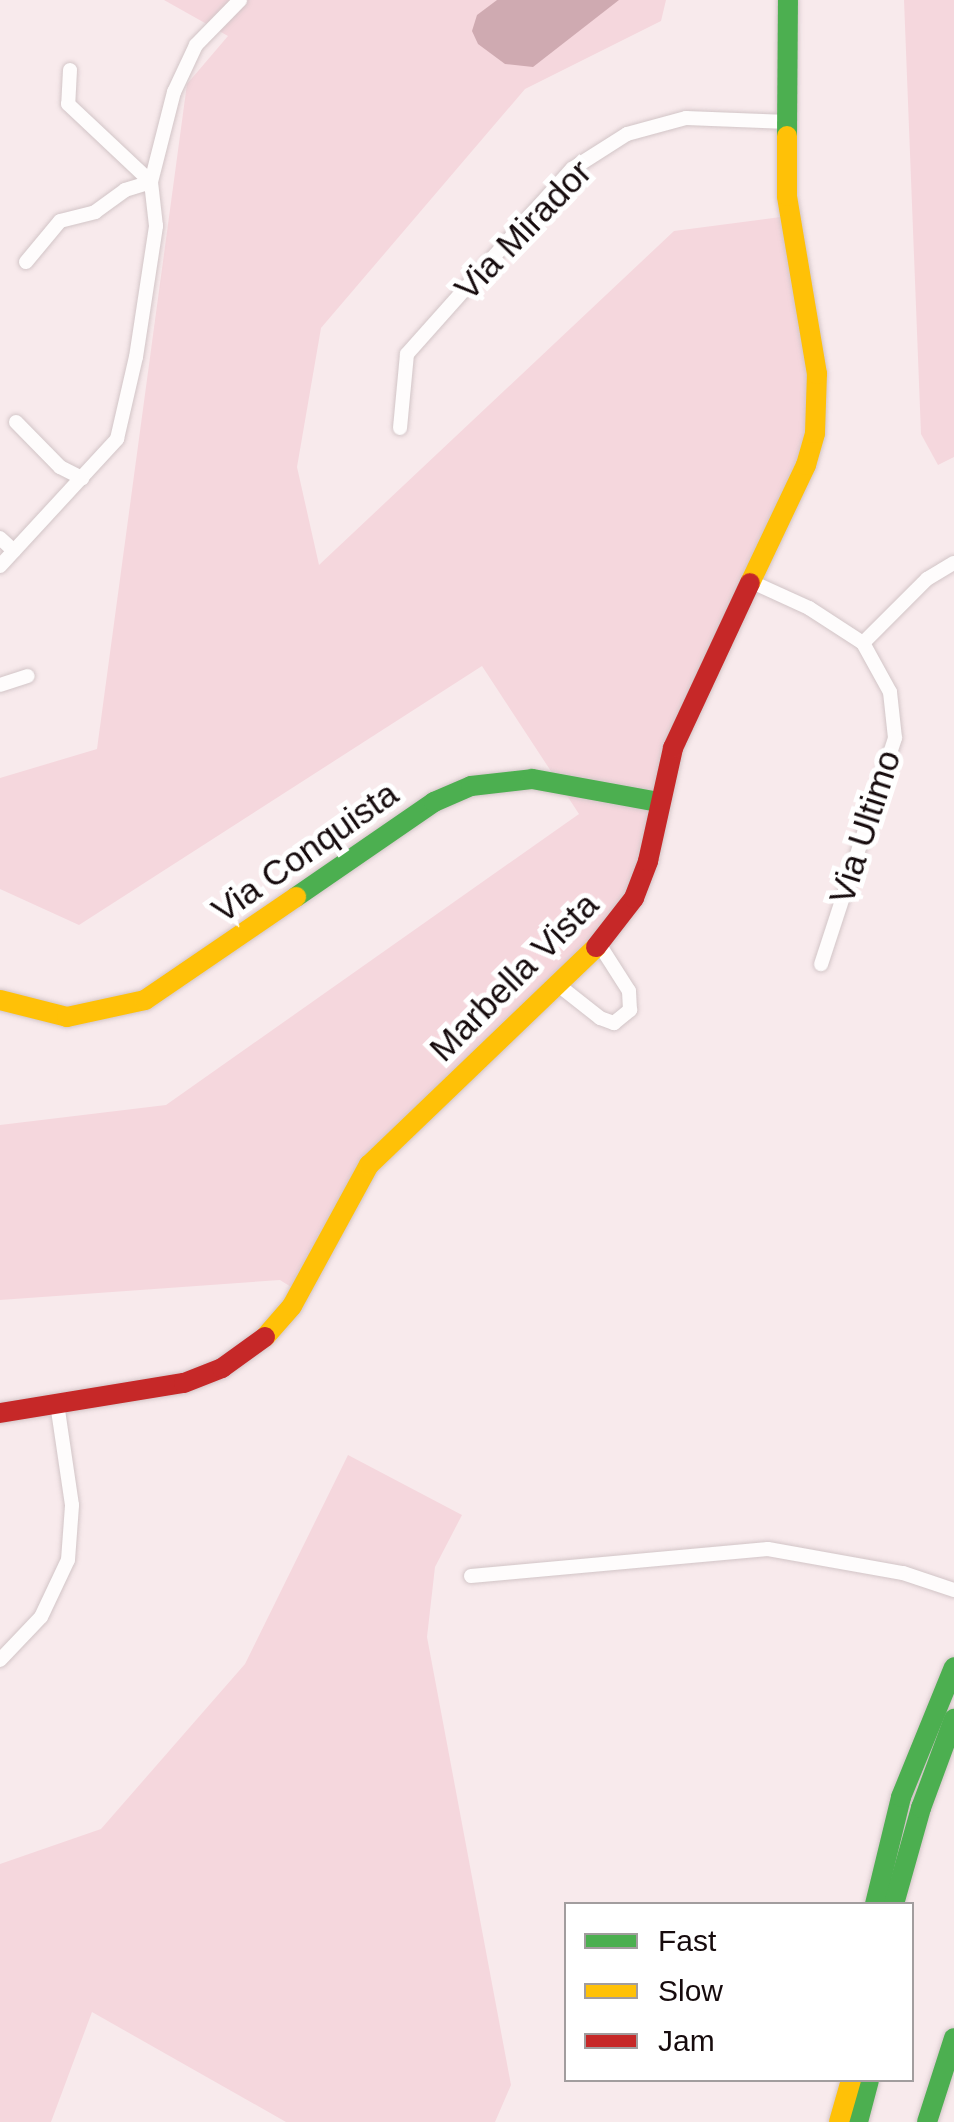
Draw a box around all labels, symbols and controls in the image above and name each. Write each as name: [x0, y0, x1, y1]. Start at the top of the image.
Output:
street label: Via Mirador: [446, 151, 600, 309]
street label: Via Ultimo: [820, 745, 910, 909]
street label: Via Conquista: [204, 772, 406, 932]
street label: Marbella Vista: [421, 884, 607, 1070]
legend: [564, 1902, 914, 2082]
text: Fast: [658, 1924, 716, 1957]
text: Slow: [658, 1974, 723, 2007]
text: Jam: [658, 2024, 715, 2057]

